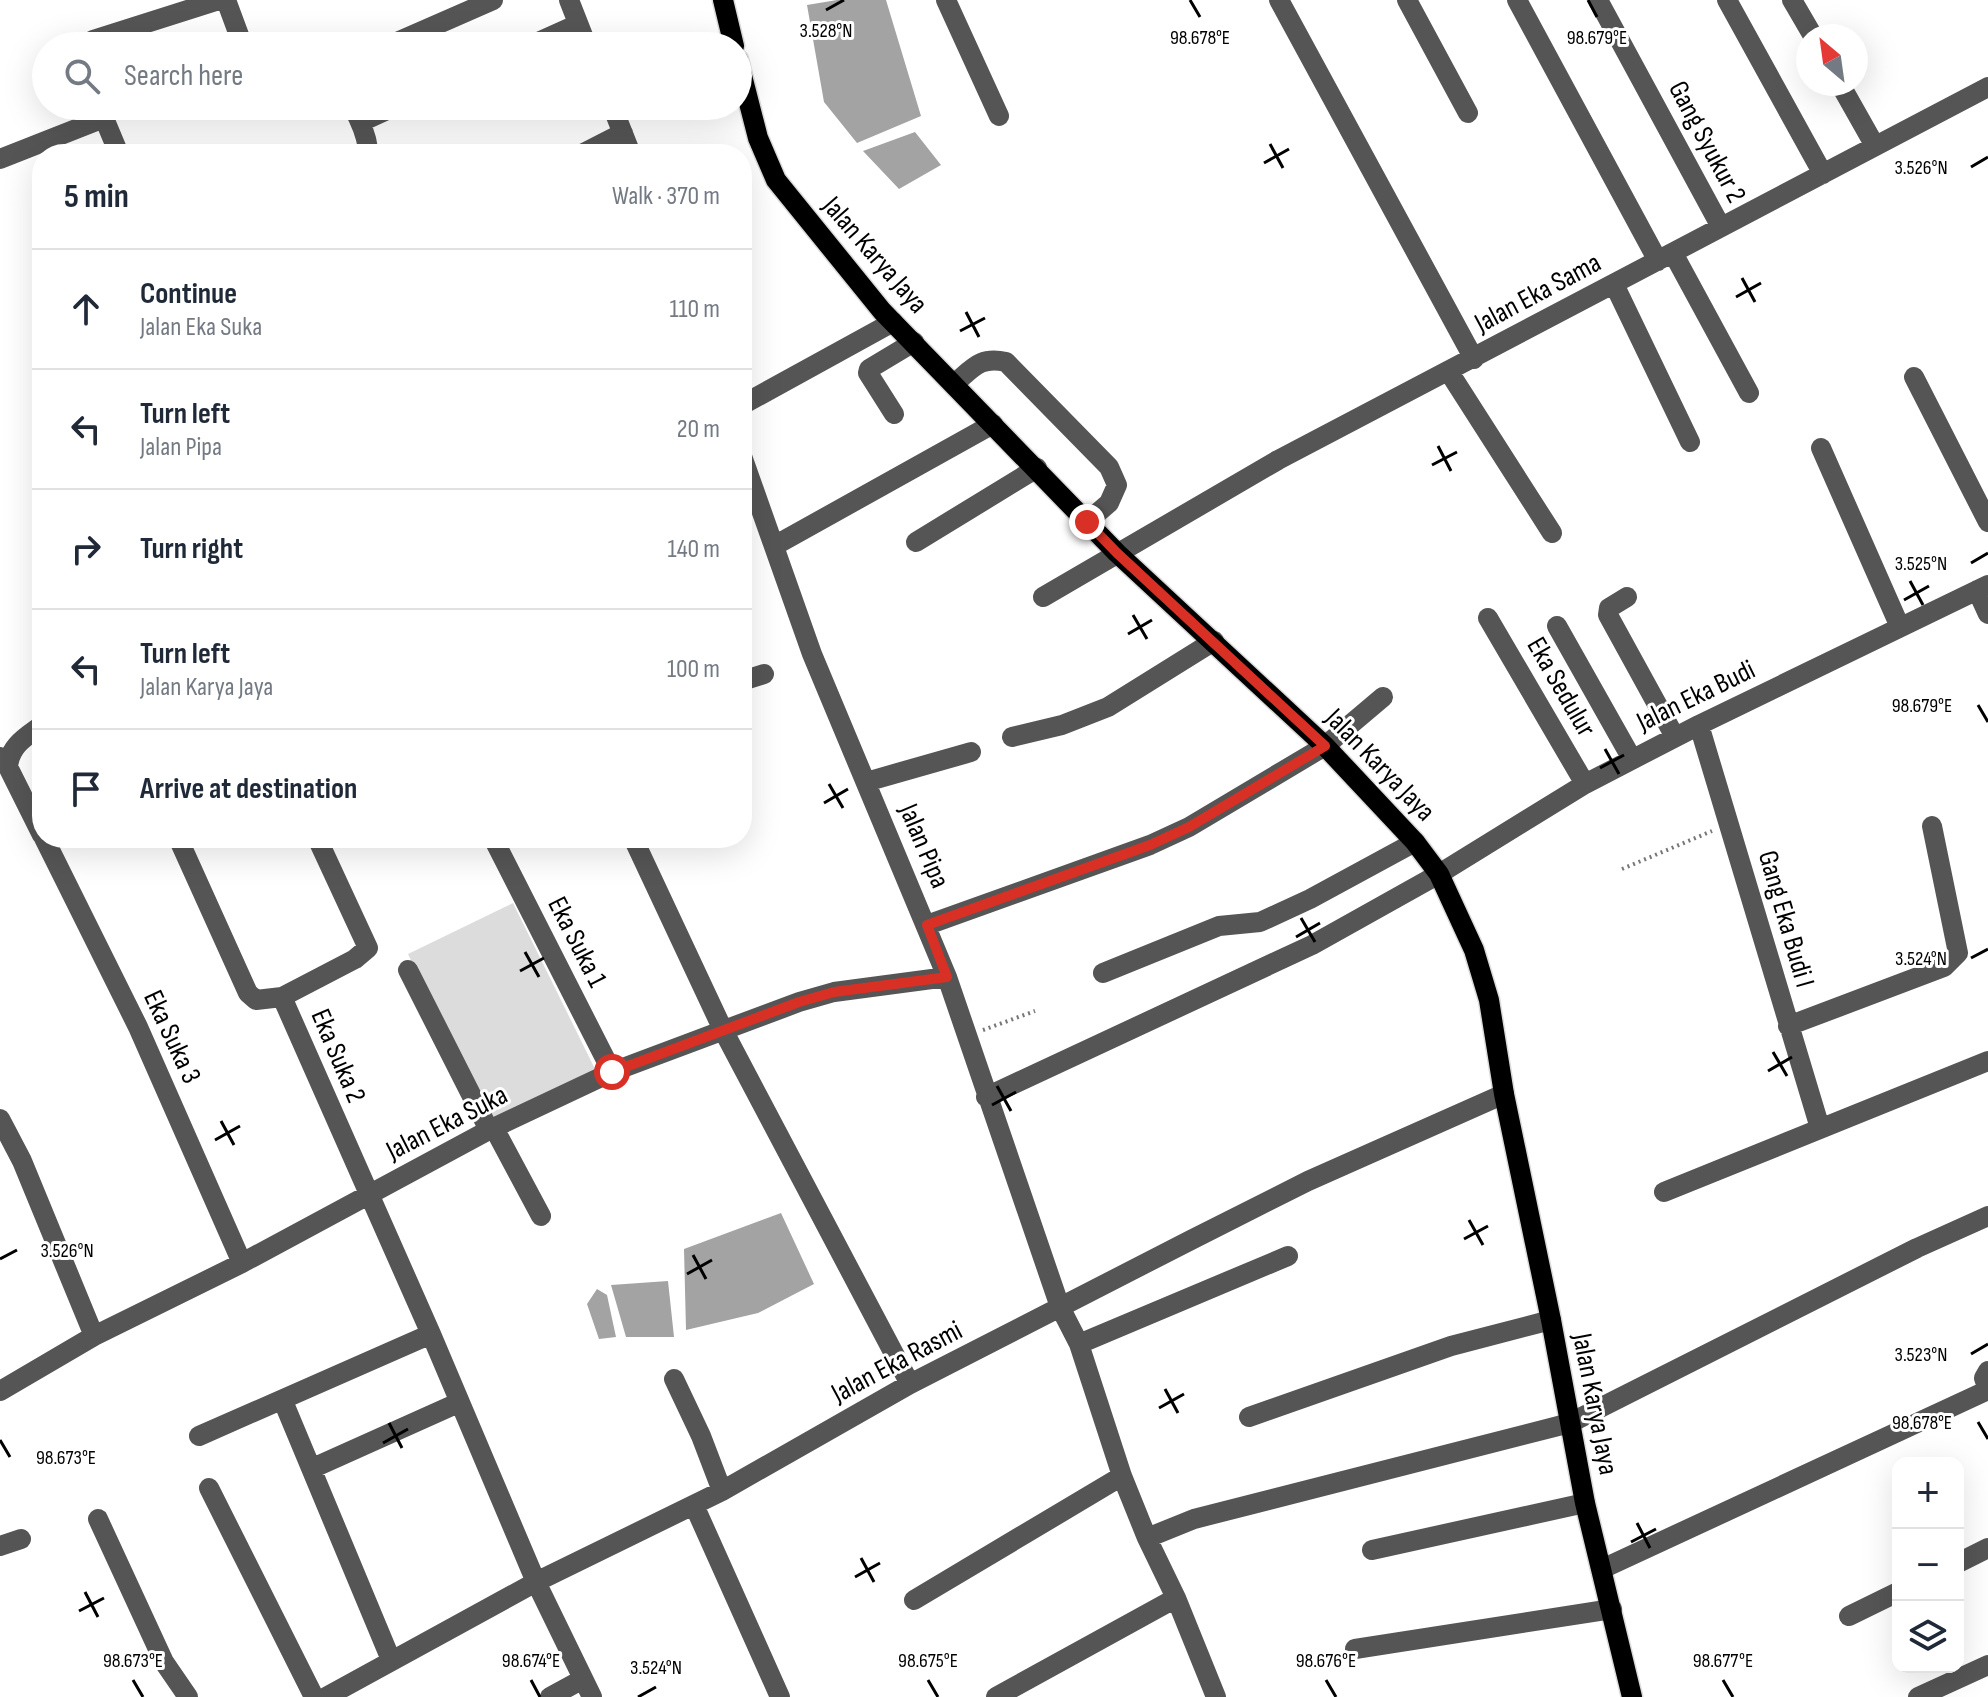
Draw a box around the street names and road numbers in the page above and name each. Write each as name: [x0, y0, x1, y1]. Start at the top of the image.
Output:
street label: Gang Syukur 2: [1661, 76, 1753, 208]
street label: Jalan Karya Jaya: [815, 189, 935, 320]
street label: Jalan Eka Sama: [1468, 246, 1607, 340]
street label: Eka Sedulur: [1519, 632, 1603, 742]
street label: Jalan Eka Budi: [1631, 653, 1761, 739]
street label: Jalan Karya Jaya: [1318, 701, 1442, 828]
street label: Jalan Pipa: [891, 798, 956, 893]
street label: Gang Eka Budi I: [1751, 847, 1821, 991]
street label: Eka Suka 1: [540, 891, 614, 993]
street label: Eka Suka 3: [136, 985, 208, 1089]
street label: Eka Suka 2: [304, 1004, 372, 1108]
street label: Jalan Eka Suka: [380, 1078, 513, 1168]
street label: Jalan Eka Rasmi: [825, 1314, 968, 1411]
street label: Jalan Karya Jaya: [1565, 1329, 1625, 1478]

